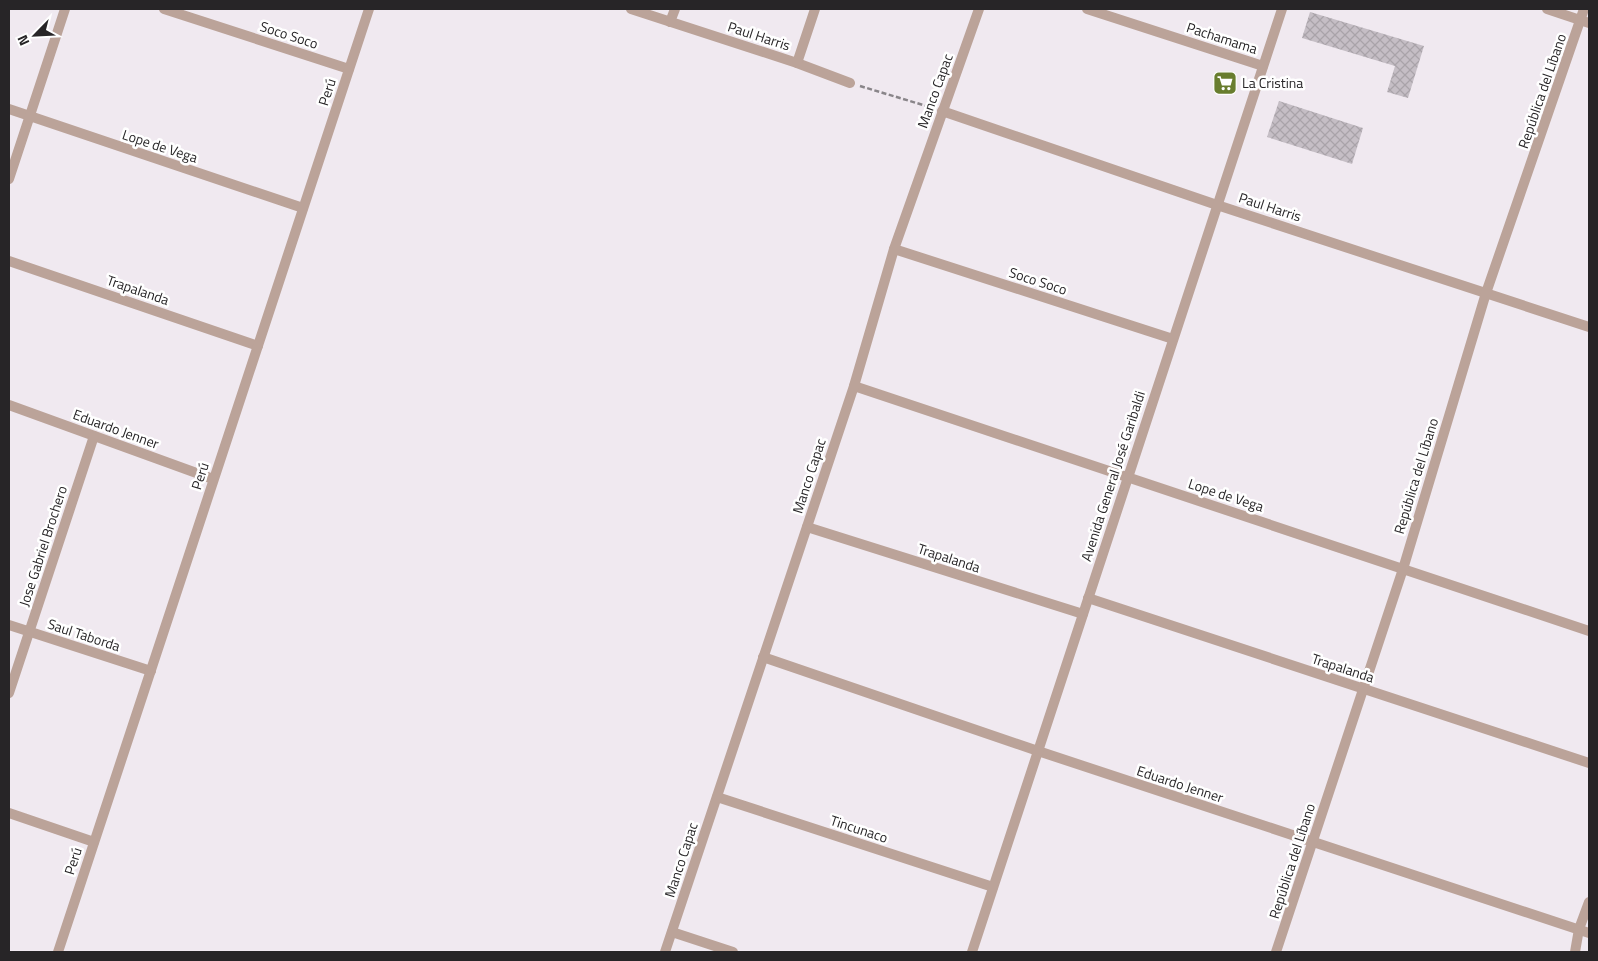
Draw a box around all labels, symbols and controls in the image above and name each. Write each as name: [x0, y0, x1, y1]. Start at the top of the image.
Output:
north arrow: [10, 10, 60, 60]
street label: Soco Soco: [257, 15, 321, 54]
street label: Paul Harris: [725, 16, 793, 56]
street label: Pachamama: [1184, 16, 1260, 59]
street label: República del Líbano: [1512, 31, 1571, 151]
text: N: [11, 32, 34, 49]
street label: Manco Capac: [911, 51, 958, 131]
supermarket icon: La Cristina: [1212, 70, 1238, 96]
place label: La Cristina: [1242, 72, 1303, 93]
street label: Perú: [312, 75, 341, 108]
street label: Lope de Vega: [120, 123, 201, 168]
street label: Paul Harris: [1236, 187, 1304, 227]
street label: Soco Soco: [1006, 261, 1070, 300]
street label: Trapalanda: [104, 269, 172, 310]
street label: Avenida General José Garibaldi: [1075, 388, 1150, 564]
street label: Eduardo Jenner: [70, 403, 162, 454]
street label: República del Líbano: [1388, 415, 1443, 536]
street label: Manco Capac: [786, 436, 831, 516]
street label: Perú: [185, 459, 214, 492]
street label: Lope de Vega: [1186, 472, 1267, 517]
street label: Jose Gabriel Brochero: [13, 483, 72, 609]
street label: Trapalanda: [915, 538, 983, 577]
street label: Saul Taborda: [45, 613, 123, 656]
street label: Trapalanda: [1309, 648, 1377, 687]
street label: Eduardo Jenner: [1134, 760, 1226, 807]
street label: República del Líbano: [1263, 800, 1320, 921]
street label: Tincunaco: [828, 809, 891, 848]
street label: Manco Capac: [658, 820, 703, 900]
street label: Perú: [58, 844, 87, 877]

